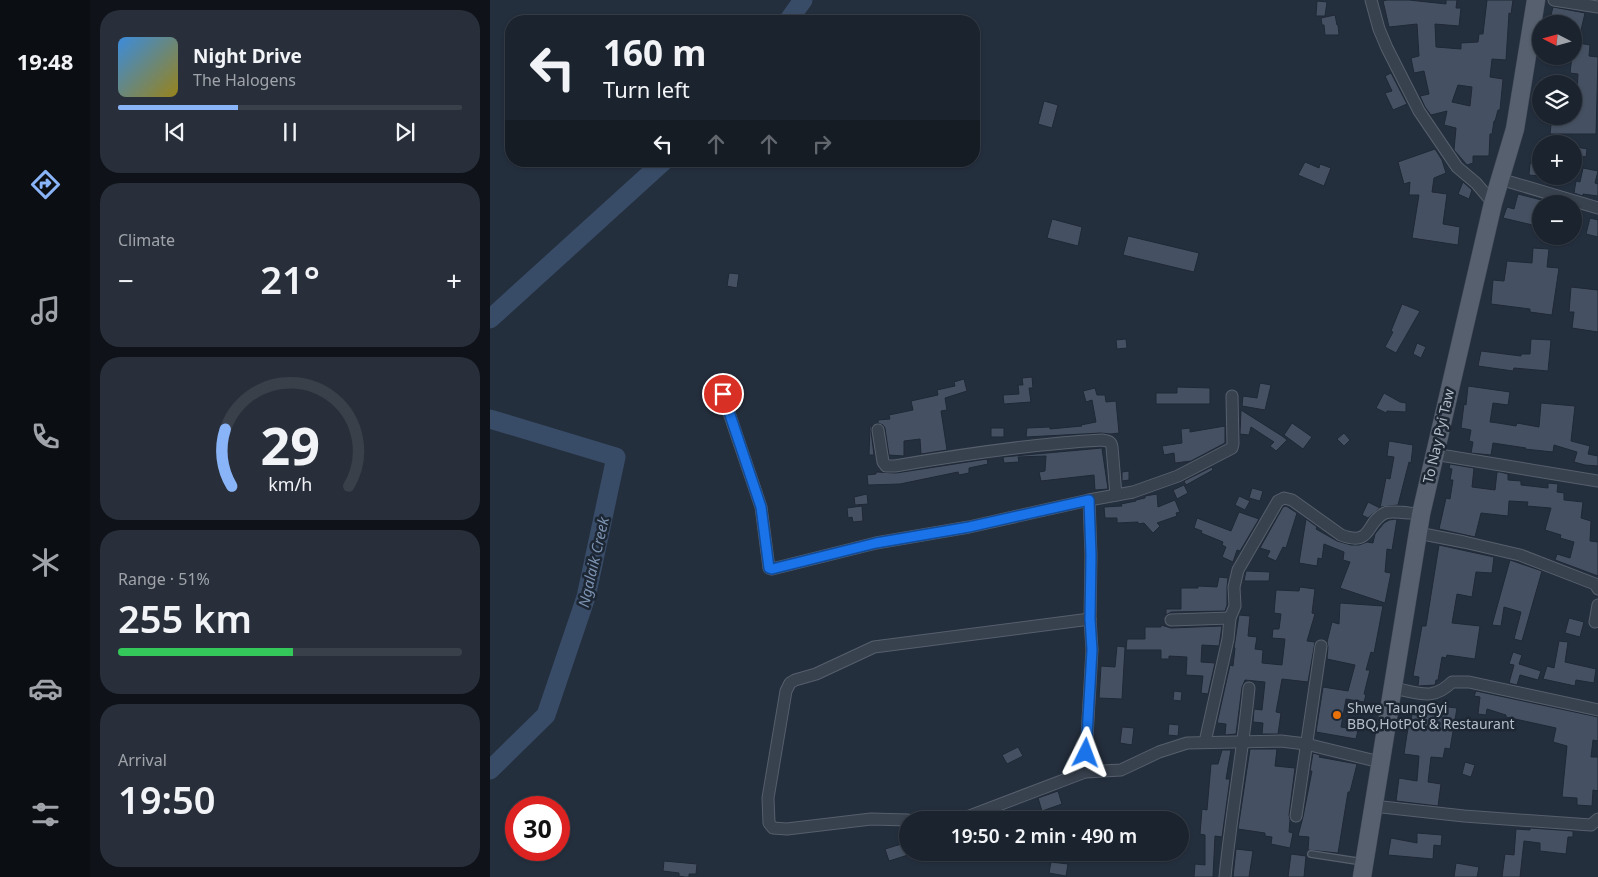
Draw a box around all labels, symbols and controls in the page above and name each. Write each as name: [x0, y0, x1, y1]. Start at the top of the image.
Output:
north arrow: [1532, 15, 1582, 65]
map controls: [1532, 15, 1582, 245]
text: 160 m: [603, 29, 706, 76]
icon: left: [520, 35, 585, 100]
text: Night Drive: [193, 43, 302, 69]
text: 19:48: [17, 46, 73, 76]
text: The Halogens: [193, 69, 296, 91]
text: Turn left: [603, 74, 690, 104]
button: layers: [1532, 75, 1582, 125]
icon: previous: [161, 118, 189, 146]
icon: pause: [276, 118, 304, 146]
icon: next: [391, 118, 419, 146]
icon: left: [649, 130, 677, 158]
icon: ahead: [702, 130, 730, 158]
icon: ahead: [755, 130, 783, 158]
icon: right: [808, 130, 836, 158]
button: +: [1532, 135, 1582, 185]
icon: directions: [28, 167, 63, 202]
button: −: [1532, 195, 1582, 245]
text: Climate: [118, 229, 175, 251]
text: 21°: [260, 253, 320, 305]
text: −: [118, 261, 134, 299]
text: +: [446, 261, 462, 299]
icon: music: [28, 293, 63, 328]
pin: [702, 373, 744, 415]
icon: arrive: [709, 380, 737, 408]
street label: To Nay Pyi Taw: [1418, 387, 1458, 485]
text: 29: [260, 409, 320, 480]
icon: phone: [28, 419, 63, 454]
text: km/h: [268, 472, 312, 496]
water label: Ngalaik Creek: [573, 514, 613, 609]
icon: climate: [28, 545, 63, 580]
text: Range · 51%: [118, 568, 210, 590]
text: 255 km: [118, 592, 252, 644]
icon: car: [28, 671, 63, 706]
place label: Shwe TaungGyi BBQ,HotPot & Restaurant: [1347, 698, 1515, 733]
marker: Shwe TaungGyi BBQ,HotPot & Restaurant: [1331, 709, 1343, 721]
position arrow: [1059, 726, 1111, 778]
text: Arrival: [118, 749, 167, 771]
text: 19:50: [118, 773, 215, 825]
speed limit sign: 30: [505, 796, 570, 861]
icon: filters: [28, 797, 63, 832]
text: 19:50 · 2 min · 490 m: [951, 823, 1137, 849]

